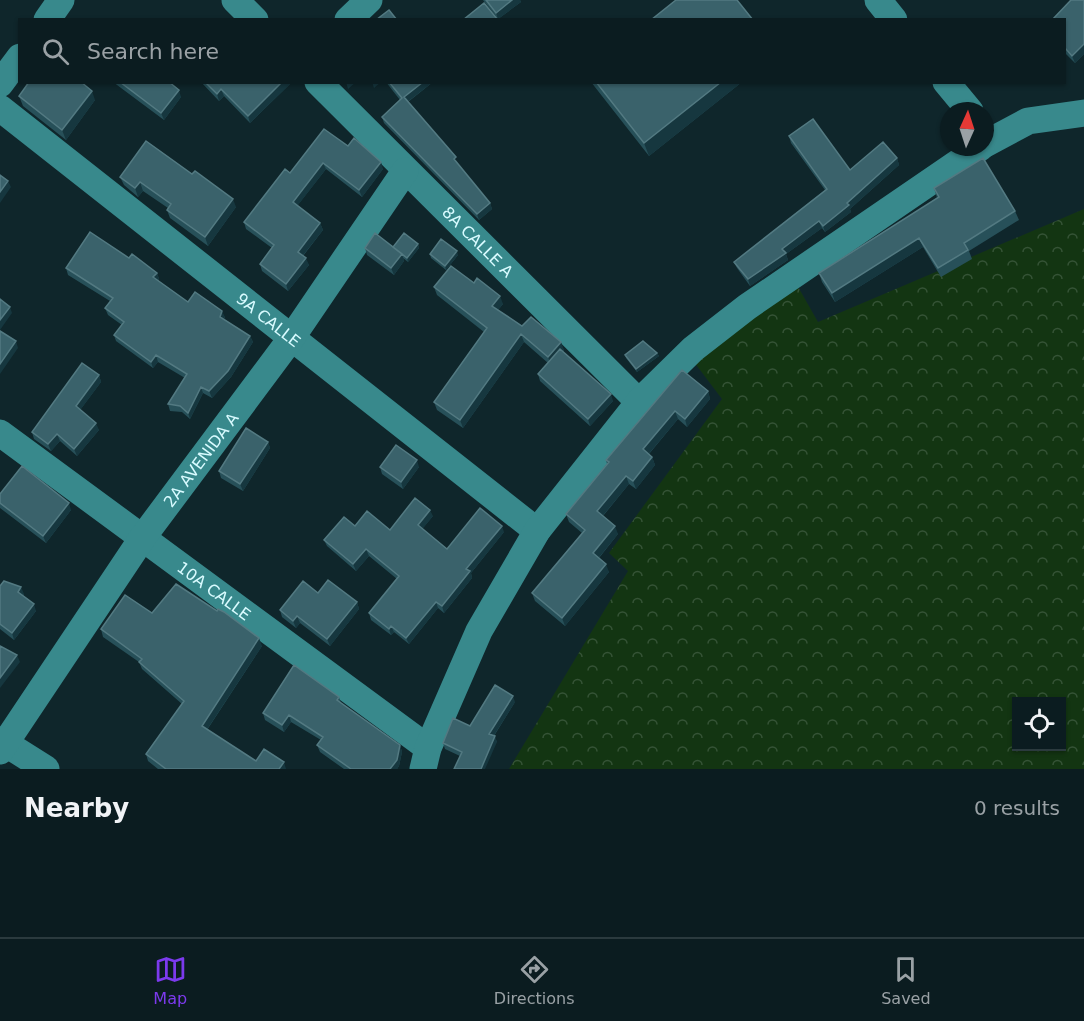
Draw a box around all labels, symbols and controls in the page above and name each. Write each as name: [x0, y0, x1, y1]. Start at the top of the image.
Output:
search box: [18, 18, 1066, 84]
icon: search: [39, 35, 72, 68]
text: Search here: [87, 39, 219, 64]
north arrow: [940, 102, 994, 156]
street label: 8A CALLE A: [439, 202, 518, 281]
street label: 9A CALLE: [233, 289, 305, 351]
street label: 2A AVENIDA A: [159, 409, 242, 511]
street label: 10A CALLE: [174, 557, 255, 624]
map controls: [1012, 697, 1066, 751]
button: locate: [1012, 697, 1066, 751]
text: Nearby: [24, 793, 129, 823]
text: 0 results: [974, 796, 1060, 820]
tab: Map: [153, 953, 187, 1008]
tab: Directions: [494, 953, 574, 1008]
tab: Saved: [881, 953, 931, 1008]

